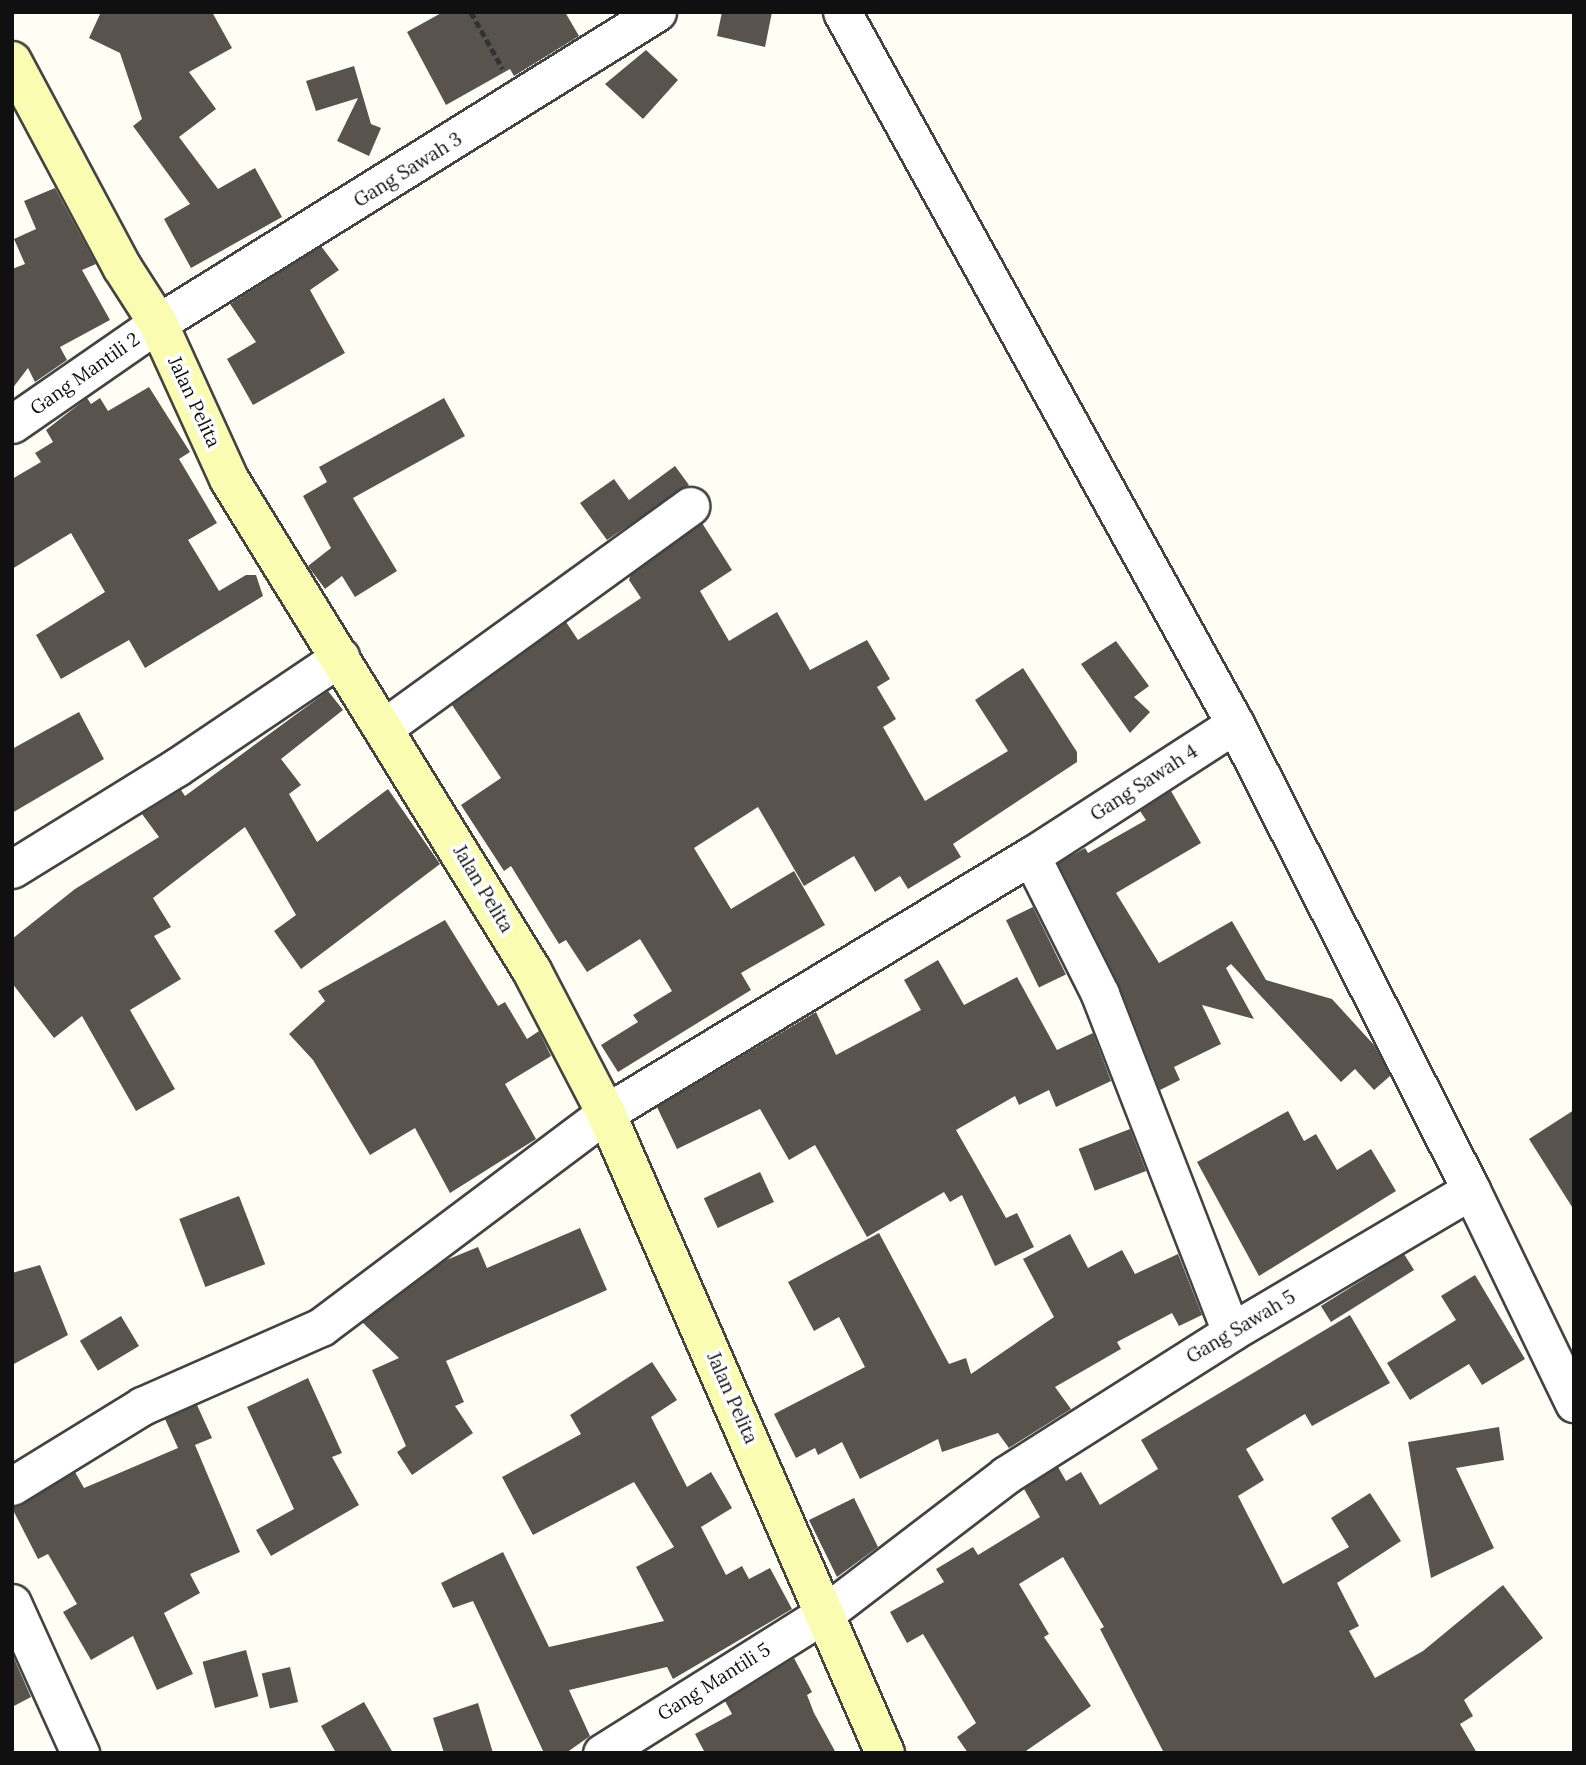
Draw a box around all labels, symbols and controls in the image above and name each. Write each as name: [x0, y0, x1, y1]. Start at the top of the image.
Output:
street label: Gang Sawah 3: [350, 128, 466, 212]
street label: Gang Mantili 2: [26, 328, 144, 420]
street label: Jalan Pelita: [163, 353, 225, 451]
street label: Gang Sawah 4: [1086, 740, 1202, 826]
street label: Jalan Pelita: [448, 841, 518, 937]
street label: Gang Sawah 5: [1182, 1286, 1300, 1368]
street label: Jalan Pelita: [702, 1349, 762, 1447]
street label: Gang Mantili 5: [653, 1638, 775, 1726]

